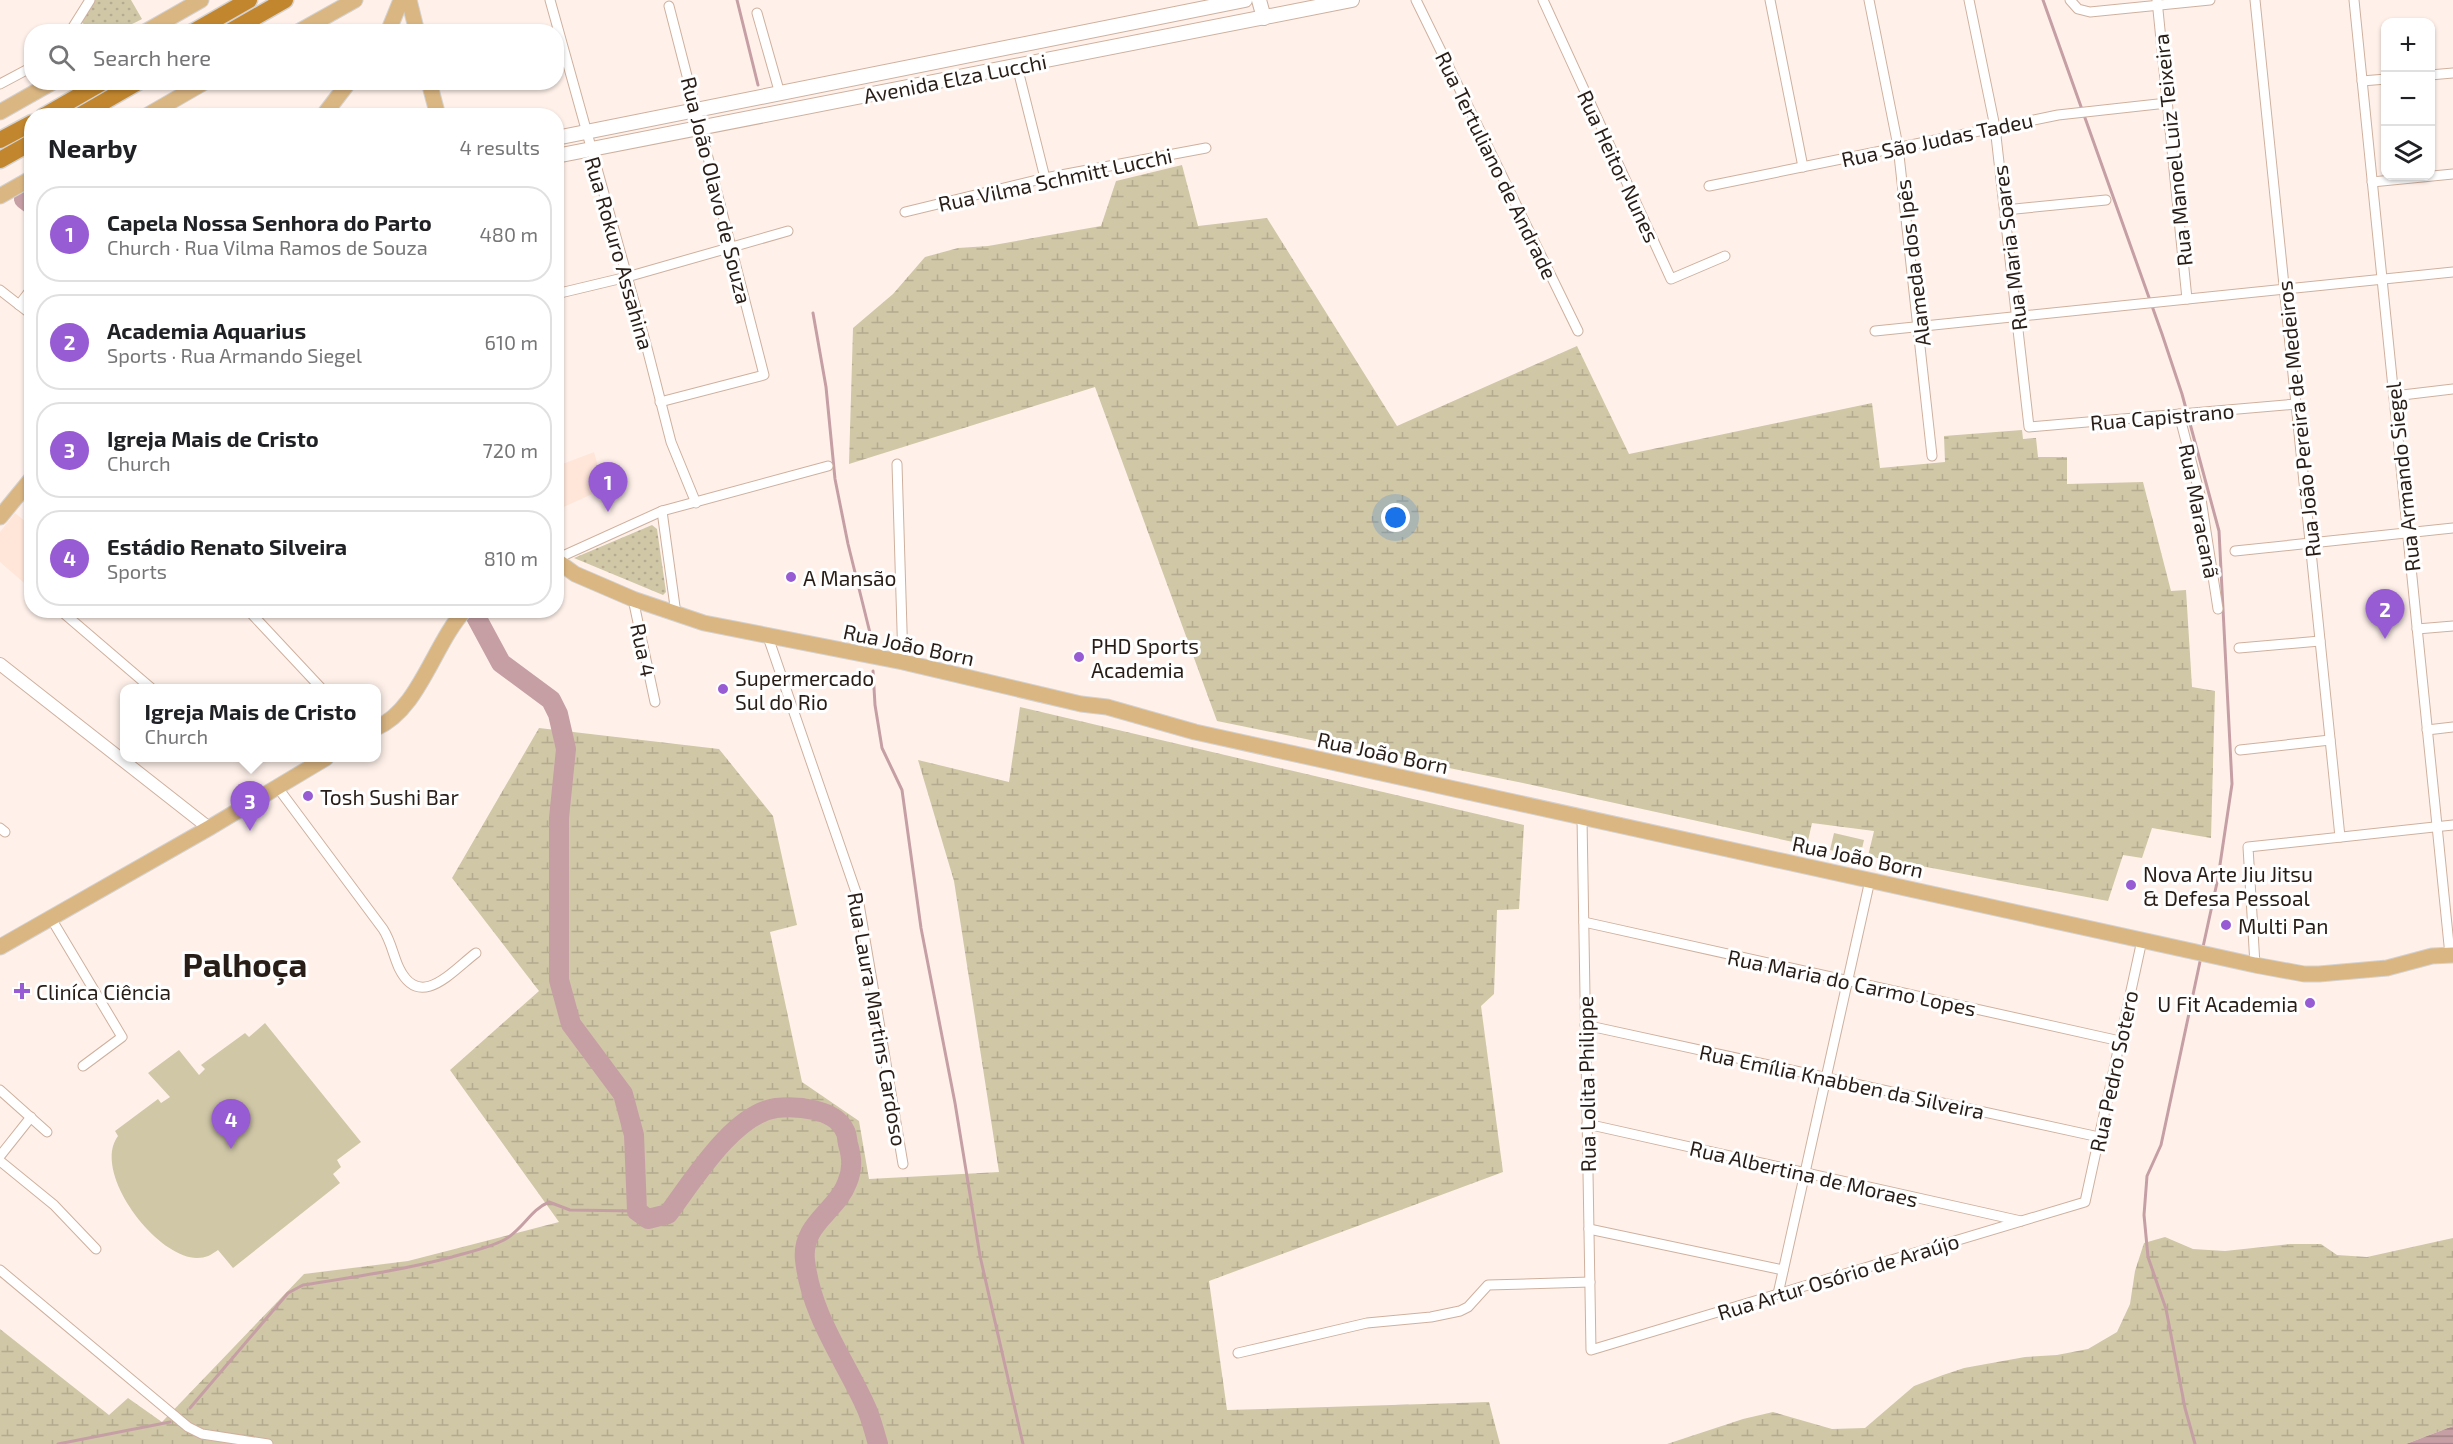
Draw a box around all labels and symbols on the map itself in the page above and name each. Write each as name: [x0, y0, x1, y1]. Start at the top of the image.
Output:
street label: Rua Manoel Luiz Teixeira: [2147, 33, 2197, 267]
street label: Rua Tertuliano de Andrade: [1431, 47, 1563, 283]
street label: Avenida Elza Lucchi: [861, 48, 1049, 108]
street label: Rua João Olavo de Souza: [677, 74, 757, 306]
street label: Rua Heitor Nunes: [1573, 86, 1665, 246]
street label: Rua São Judas Tadeu: [1839, 106, 2035, 172]
street label: Rua Vilma Schmitt Lucchi: [936, 142, 1174, 216]
street label: Rua Rokuro Assahina: [580, 153, 660, 353]
street label: Rua Maria Soares: [1986, 164, 2032, 332]
street label: Alameda dos Ipês: [1889, 178, 1935, 348]
street label: Rua João Pereira de Medeiros: [2271, 280, 2325, 558]
street label: Rua Armando Siegel: [2380, 380, 2424, 573]
street label: Rua Capistrano: [2089, 397, 2235, 435]
street label: Rua Maracanã: [2175, 442, 2225, 580]
pin: 1: [588, 462, 628, 512]
your location: [1381, 503, 1410, 532]
place label: A Mansão: [803, 565, 897, 590]
marker: A Mansão: [784, 570, 798, 584]
pin: 2: [2366, 590, 2404, 639]
street label: Rua João Born: [841, 618, 977, 670]
street label: Rua 4: [626, 621, 662, 679]
place label: PHD Sports Academia: [1091, 633, 1199, 682]
marker: PHD Sports Academia: [1072, 650, 1086, 664]
place label: Supermercado Sul do Rio: [735, 665, 874, 714]
marker: Supermercado Sul do Rio: [716, 682, 730, 696]
street label: Rua João Born: [1315, 726, 1451, 778]
pin: 3: [230, 782, 270, 831]
place label: Tosh Sushi Bar: [320, 784, 459, 809]
marker: Tosh Sushi Bar: [301, 789, 315, 803]
street label: Rua João Born: [1790, 830, 1926, 882]
place label: Nova Arte Jiu Jitsu & Defesa Pessoal: [2143, 861, 2313, 910]
marker: Nova Arte Jiu Jitsu & Defesa Pessoal: [2124, 878, 2138, 892]
street label: Rua Laura Martins Cardoso: [843, 890, 913, 1148]
place label: Multi Pan: [2238, 913, 2328, 938]
marker: Multi Pan: [2219, 918, 2233, 932]
street label: Rua Maria do Carmo Lopes: [1726, 943, 1978, 1021]
district label: Palhoça: [183, 944, 307, 986]
place label: Cliníca Ciência: [36, 979, 171, 1004]
marker: Cliníca Ciência: [13, 982, 31, 1000]
street label: Rua Pedro Sotero: [2084, 988, 2142, 1154]
place label: U Fit Academia: [2157, 991, 2298, 1016]
street label: Rua Lolita Philippe: [1572, 996, 1600, 1172]
marker: U Fit Academia: [2303, 996, 2317, 1010]
street label: Rua Emília Knabben da Silveira: [1697, 1039, 1987, 1123]
pin: 4: [212, 1100, 250, 1149]
street label: Rua Albertina de Moraes: [1687, 1135, 1921, 1211]
street label: Rua Artur Osório de Araújo: [1714, 1227, 1962, 1326]

